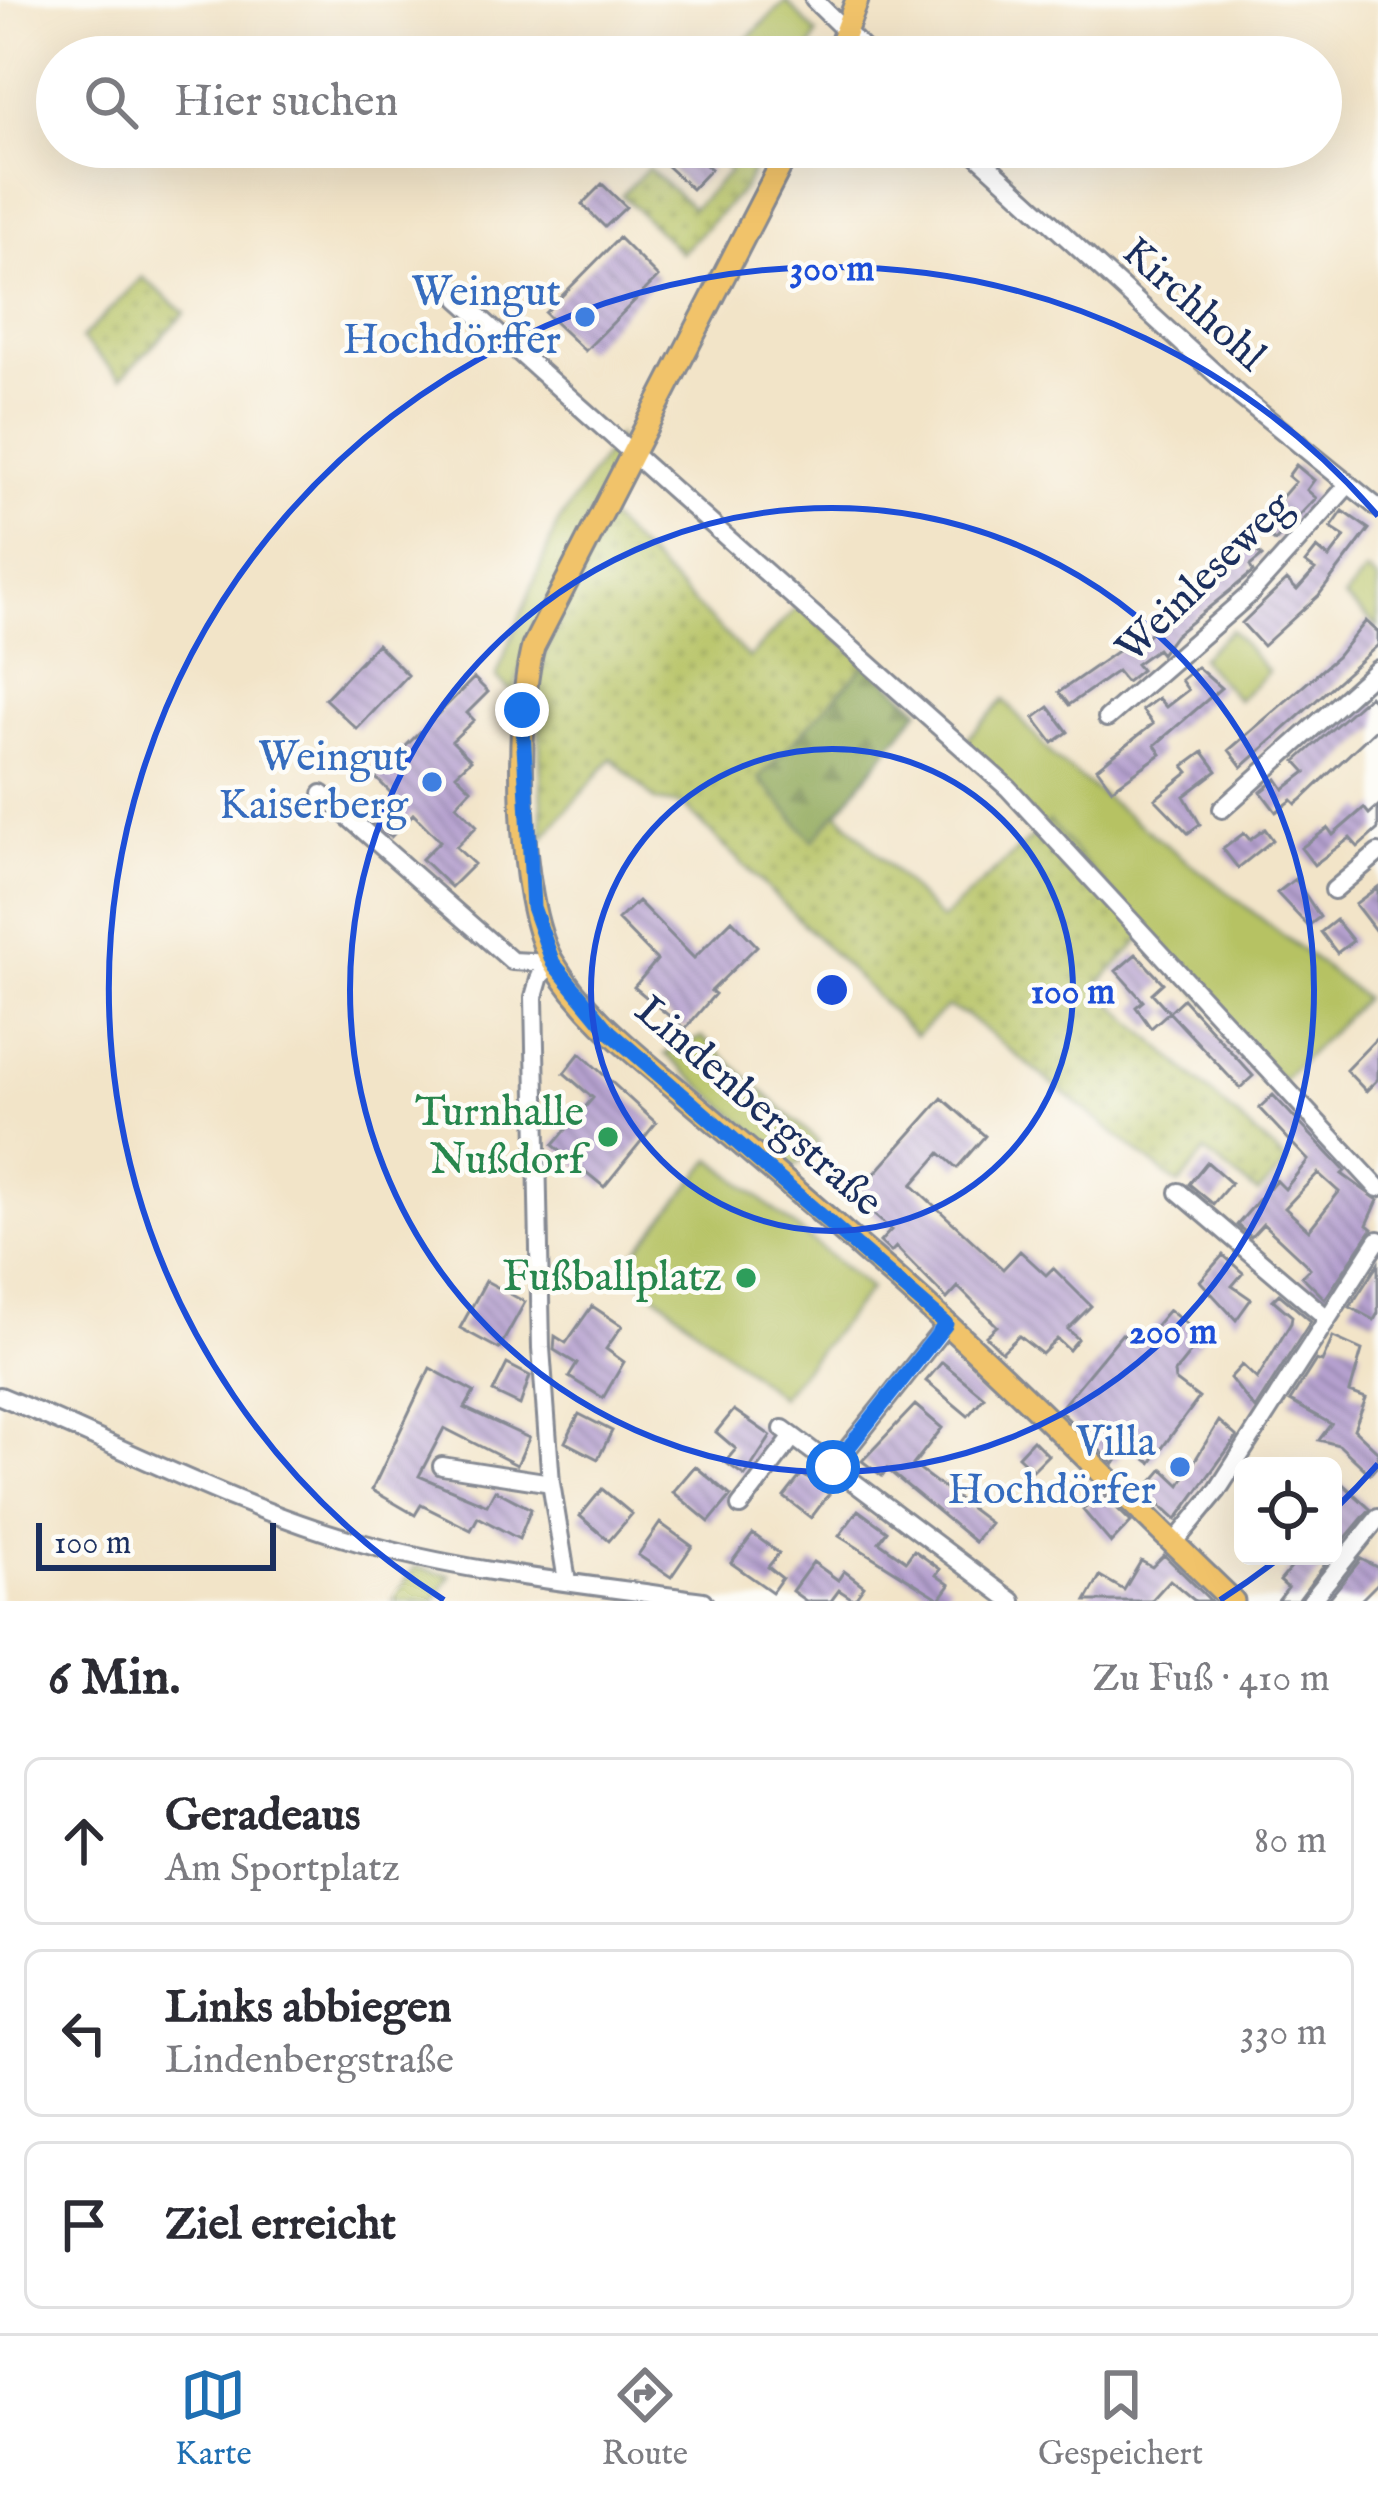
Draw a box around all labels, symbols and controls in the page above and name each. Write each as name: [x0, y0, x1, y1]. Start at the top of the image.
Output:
search box: [36, 36, 1342, 168]
icon: search: [78, 69, 144, 135]
text: Hier suchen: [174, 74, 398, 131]
street label: Kirchhohl: [1110, 226, 1276, 384]
text: 300 m: [790, 247, 874, 293]
place label: Weingut Hochdörffer: [343, 267, 561, 368]
marker: Weingut Hochdörffer: [572, 304, 598, 330]
street label: Weinleseweg: [1106, 480, 1305, 675]
route end: [495, 683, 549, 737]
place label: Weingut Kaiserberg: [219, 732, 409, 833]
marker: Weingut Kaiserberg: [419, 769, 445, 795]
centre of rings: [811, 969, 853, 1011]
text: 100 m: [1031, 970, 1115, 1016]
street label: Lindenbergstraße: [623, 985, 893, 1229]
place label: Turnhalle Nußdorf: [415, 1087, 591, 1188]
marker: Turnhalle Nußdorf: [595, 1124, 621, 1150]
place label: Fußballplatz: [502, 1252, 722, 1305]
marker: Fußballplatz: [733, 1265, 759, 1291]
text: 200 m: [1129, 1310, 1217, 1356]
place label: Villa Hochdörfer: [948, 1417, 1157, 1518]
route start: [806, 1440, 860, 1494]
marker: Villa Hochdörfer: [1167, 1454, 1193, 1480]
map controls: [1234, 1457, 1342, 1565]
button: locate: [1234, 1457, 1342, 1565]
scale bar: [36, 1517, 276, 1570]
text: 100 m: [54, 1523, 131, 1565]
text: 6 Min.: [48, 1647, 180, 1712]
text: Zu Fuß · 410 m: [1092, 1655, 1330, 1704]
text: Geradeaus: [165, 1788, 361, 1845]
icon: ahead: [51, 1808, 117, 1874]
text: 80 m: [1254, 1817, 1327, 1866]
text: Am Sportplatz: [165, 1845, 400, 1894]
text: Links abbiegen: [165, 1980, 452, 2037]
icon: left: [51, 2000, 117, 2066]
text: 330 m: [1240, 2009, 1327, 2058]
text: Lindenbergstraße: [165, 2037, 454, 2086]
icon: arrive: [51, 2192, 117, 2258]
text: Ziel erreicht: [165, 2197, 396, 2254]
tab: Karte: [175, 2362, 252, 2476]
tab: Route: [602, 2362, 688, 2476]
tab: Gespeichert: [1038, 2362, 1203, 2476]

